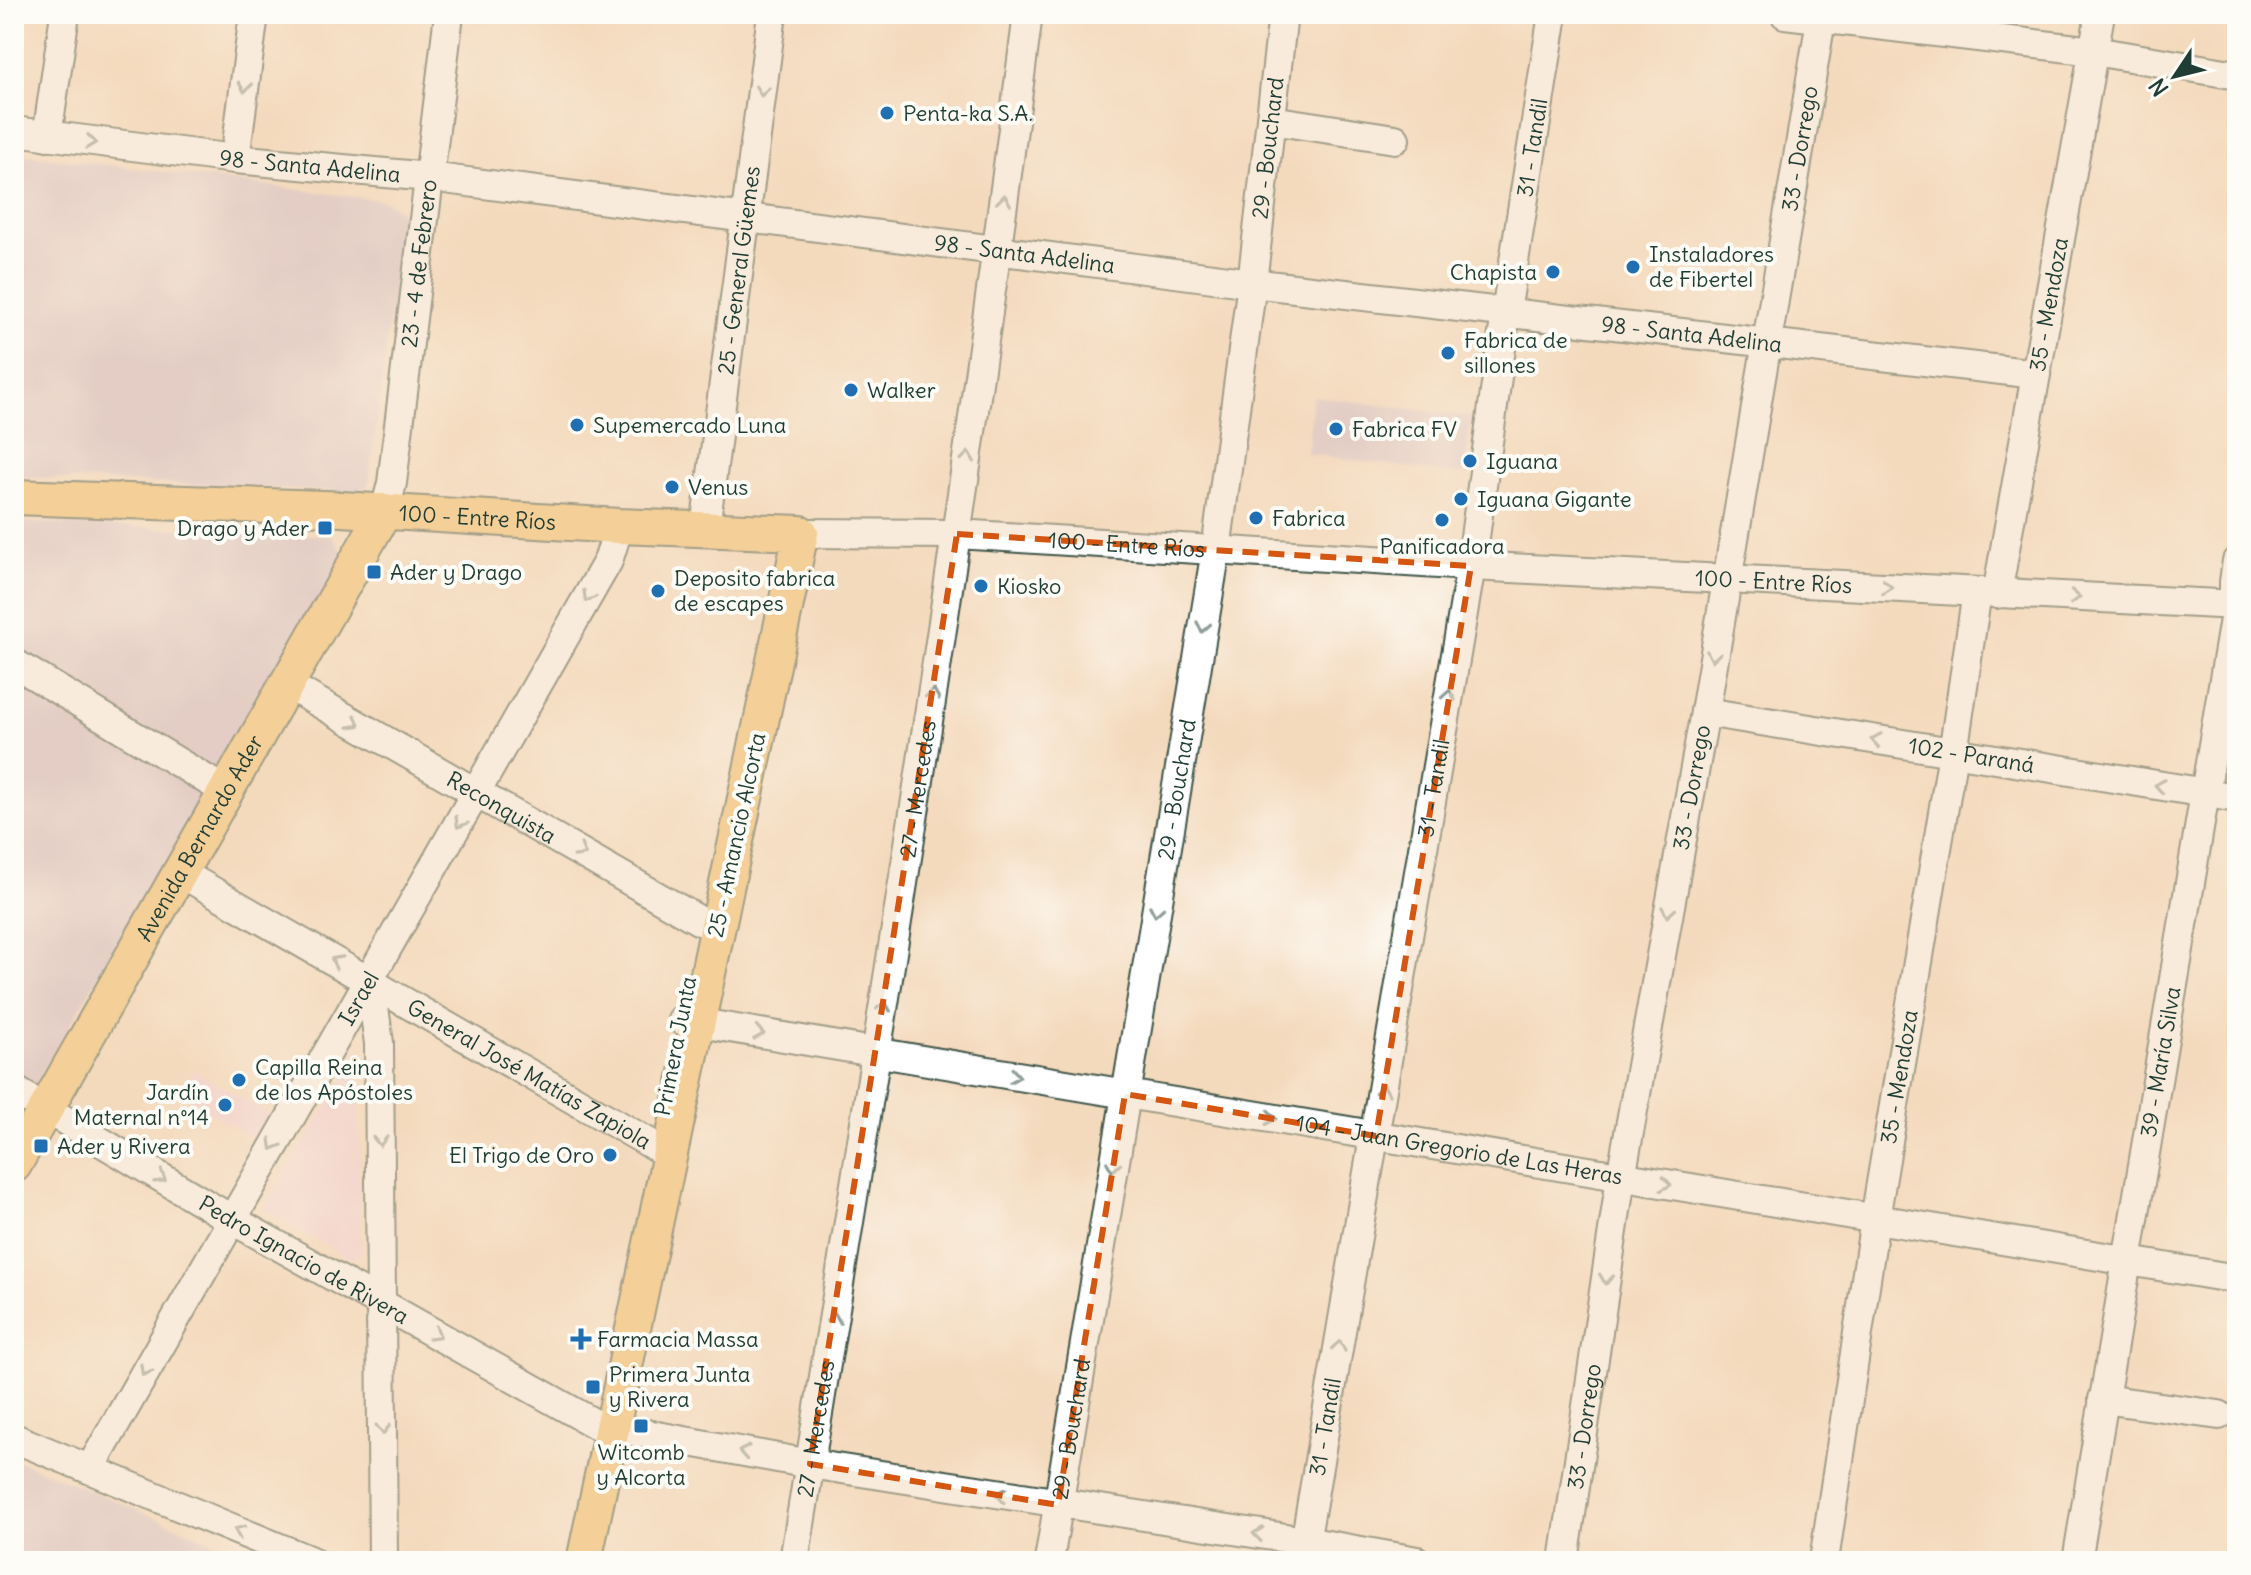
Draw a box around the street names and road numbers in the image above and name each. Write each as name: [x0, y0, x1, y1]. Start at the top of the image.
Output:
street label: 29 - Bouchard: [1246, 76, 1290, 220]
street label: 33 - Dorrego: [1775, 84, 1824, 213]
street label: 31 - Tandil: [1510, 97, 1553, 199]
street label: 98 - Santa Adelina: [218, 143, 402, 188]
street label: 25 - General Güemes: [711, 164, 766, 376]
street label: 23 - 4 de Febrero: [395, 178, 443, 349]
street label: 98 - Santa Adelina: [933, 228, 1116, 279]
street label: 35 - Mendoza: [2023, 235, 2074, 374]
street label: 98 - Santa Adelina: [1600, 310, 1784, 358]
street label: 100 - Entre Ríos: [398, 499, 557, 536]
street label: 100 - Entre Ríos: [1047, 526, 1206, 563]
street label: 100 - Entre Ríos: [1694, 563, 1853, 599]
street label: 29 - Bouchard: [1151, 717, 1202, 862]
street label: 27 - Mercedes: [893, 718, 942, 859]
street label: 33 - Dorrego: [1666, 723, 1716, 852]
street label: Avenida Bernardo Ader: [130, 730, 269, 946]
street label: 25 - Amancio Alcorta: [701, 730, 771, 940]
street label: 102 - Paraná: [1907, 731, 2036, 779]
street label: 31 - Tandil: [1411, 737, 1455, 839]
street label: Reconquista: [442, 765, 561, 850]
street label: Israel: [332, 966, 385, 1030]
street label: Primera Junta: [648, 974, 702, 1118]
street label: 39 - María Silva: [2134, 984, 2187, 1139]
street label: General José Matías Zapiola: [402, 993, 656, 1155]
street label: 35 - Mendoza: [1874, 1008, 1924, 1146]
street label: 104 - Juan Gregorio de Las Heras: [1294, 1108, 1625, 1190]
street label: Pedro Ignacio de Rivera: [194, 1189, 414, 1330]
street label: 29 - Bouchard: [1045, 1356, 1096, 1501]
street label: 27 - Mercedes: [791, 1358, 840, 1499]
street label: 33 - Dorrego: [1561, 1362, 1607, 1491]
street label: 31 - Tandil: [1303, 1376, 1347, 1478]

